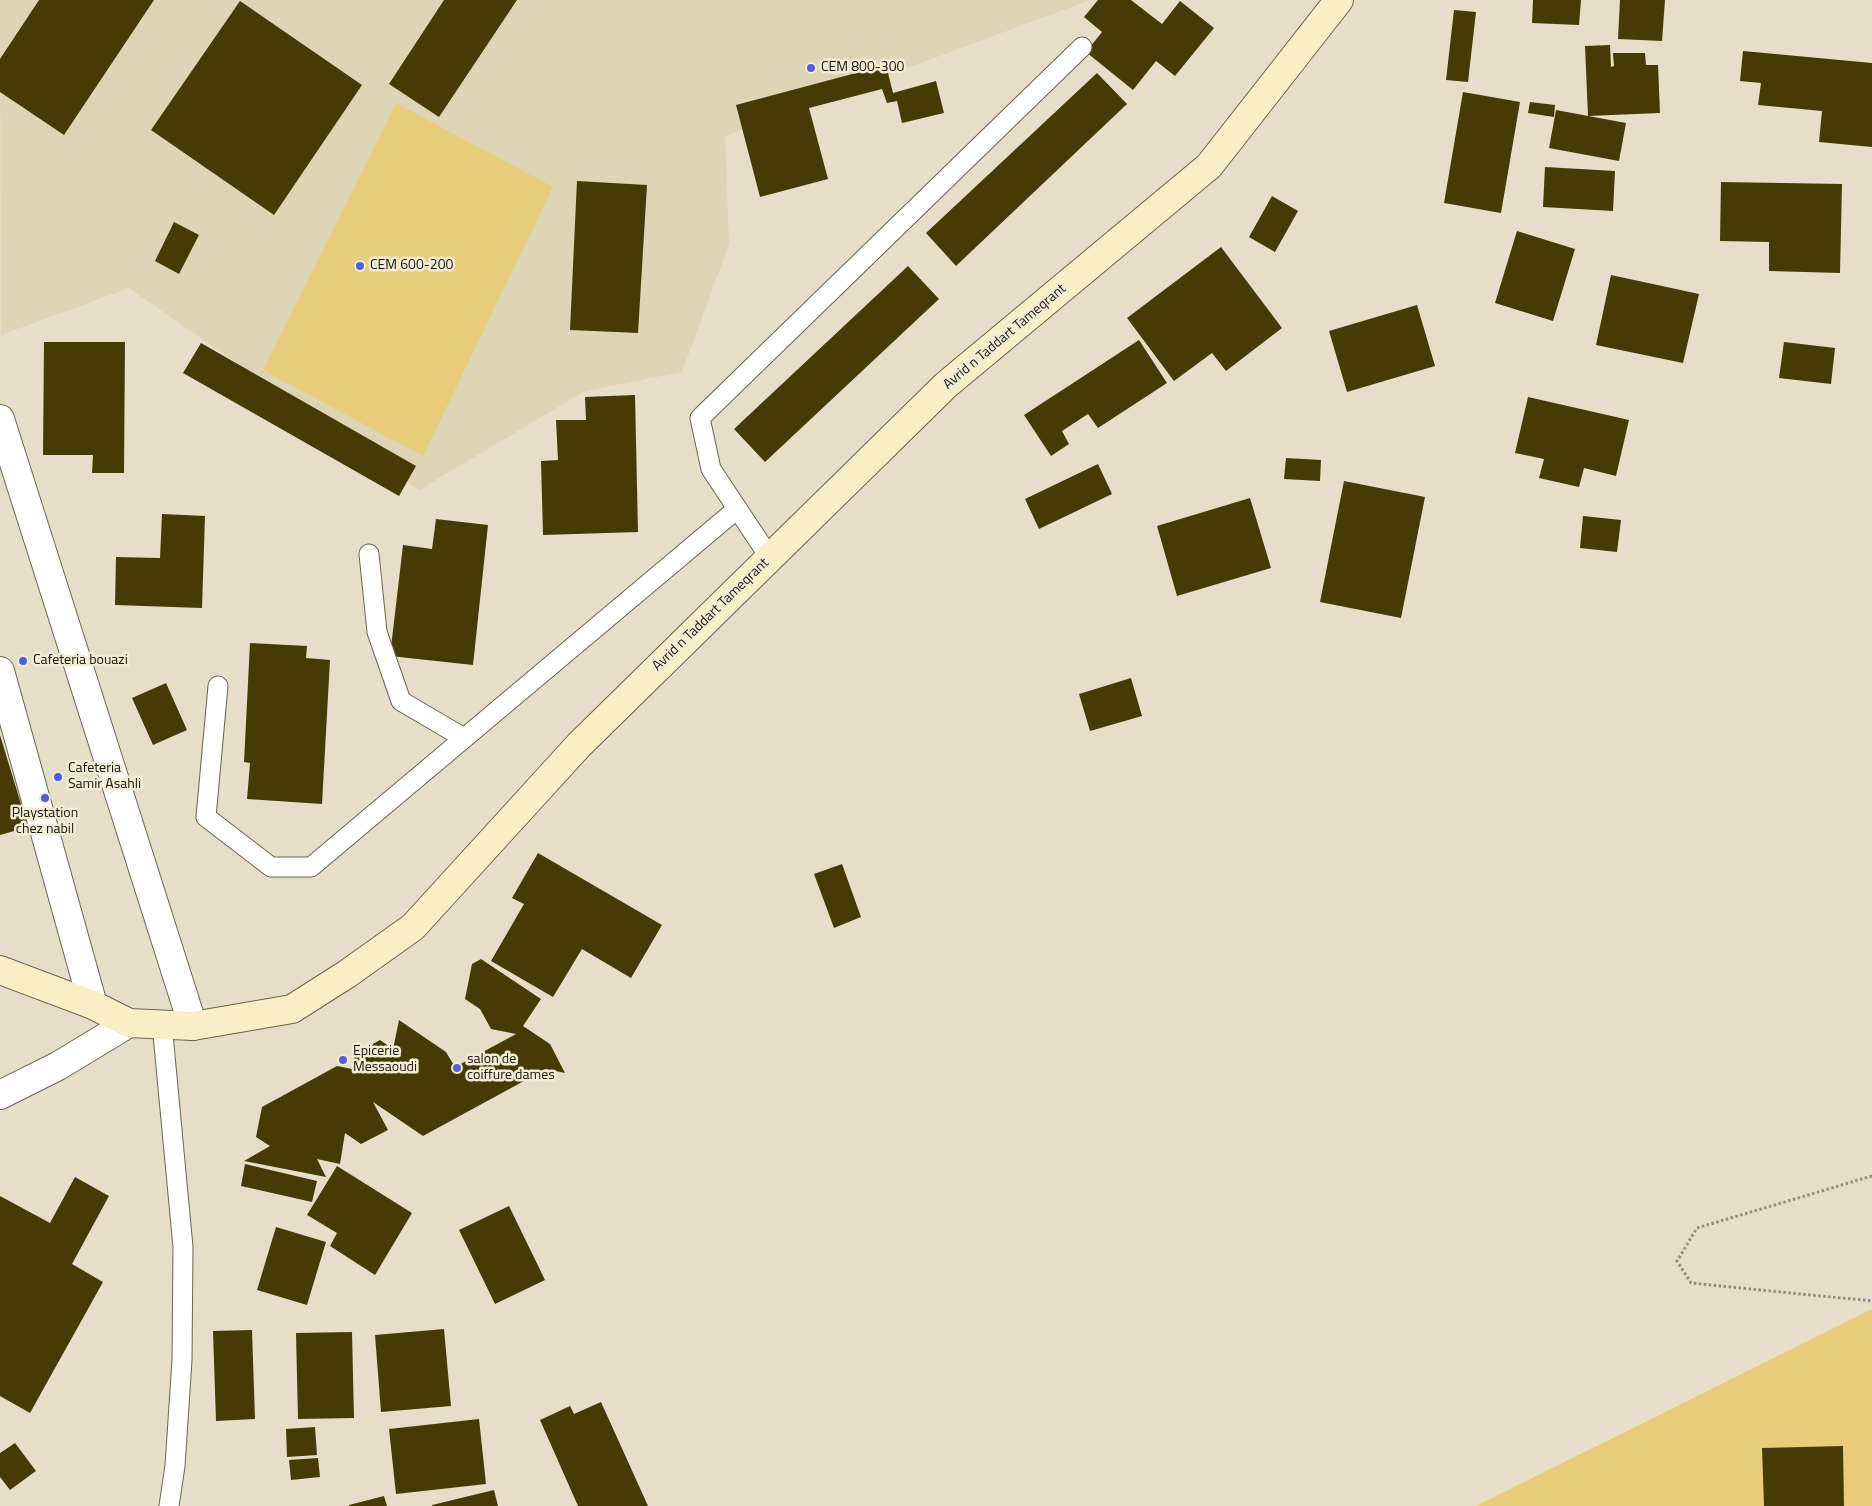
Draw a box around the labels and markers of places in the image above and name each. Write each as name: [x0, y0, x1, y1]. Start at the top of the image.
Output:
place label: CEM 800-300: [821, 60, 904, 76]
marker: CEM 800-300: [805, 62, 817, 74]
place label: CEM 600-200: [370, 258, 453, 274]
marker: CEM 600-200: [354, 260, 366, 272]
place label: Cafeteria bouazi: [33, 653, 128, 669]
marker: Cafeteria bouazi: [17, 655, 29, 667]
place label: Cafeteria Samir Asahli: [68, 761, 141, 794]
marker: Cafeteria Samir Asahli: [52, 771, 64, 783]
marker: Playstation chez nabil: [39, 792, 51, 804]
place label: Playstation chez nabil: [12, 806, 78, 839]
place label: Epicerie Messaoudi: [353, 1044, 417, 1076]
place label: salon de coiffure dames: [467, 1052, 555, 1084]
marker: Epicerie Messaoudi: [337, 1054, 349, 1066]
marker: salon de coiffure dames: [451, 1062, 463, 1074]

